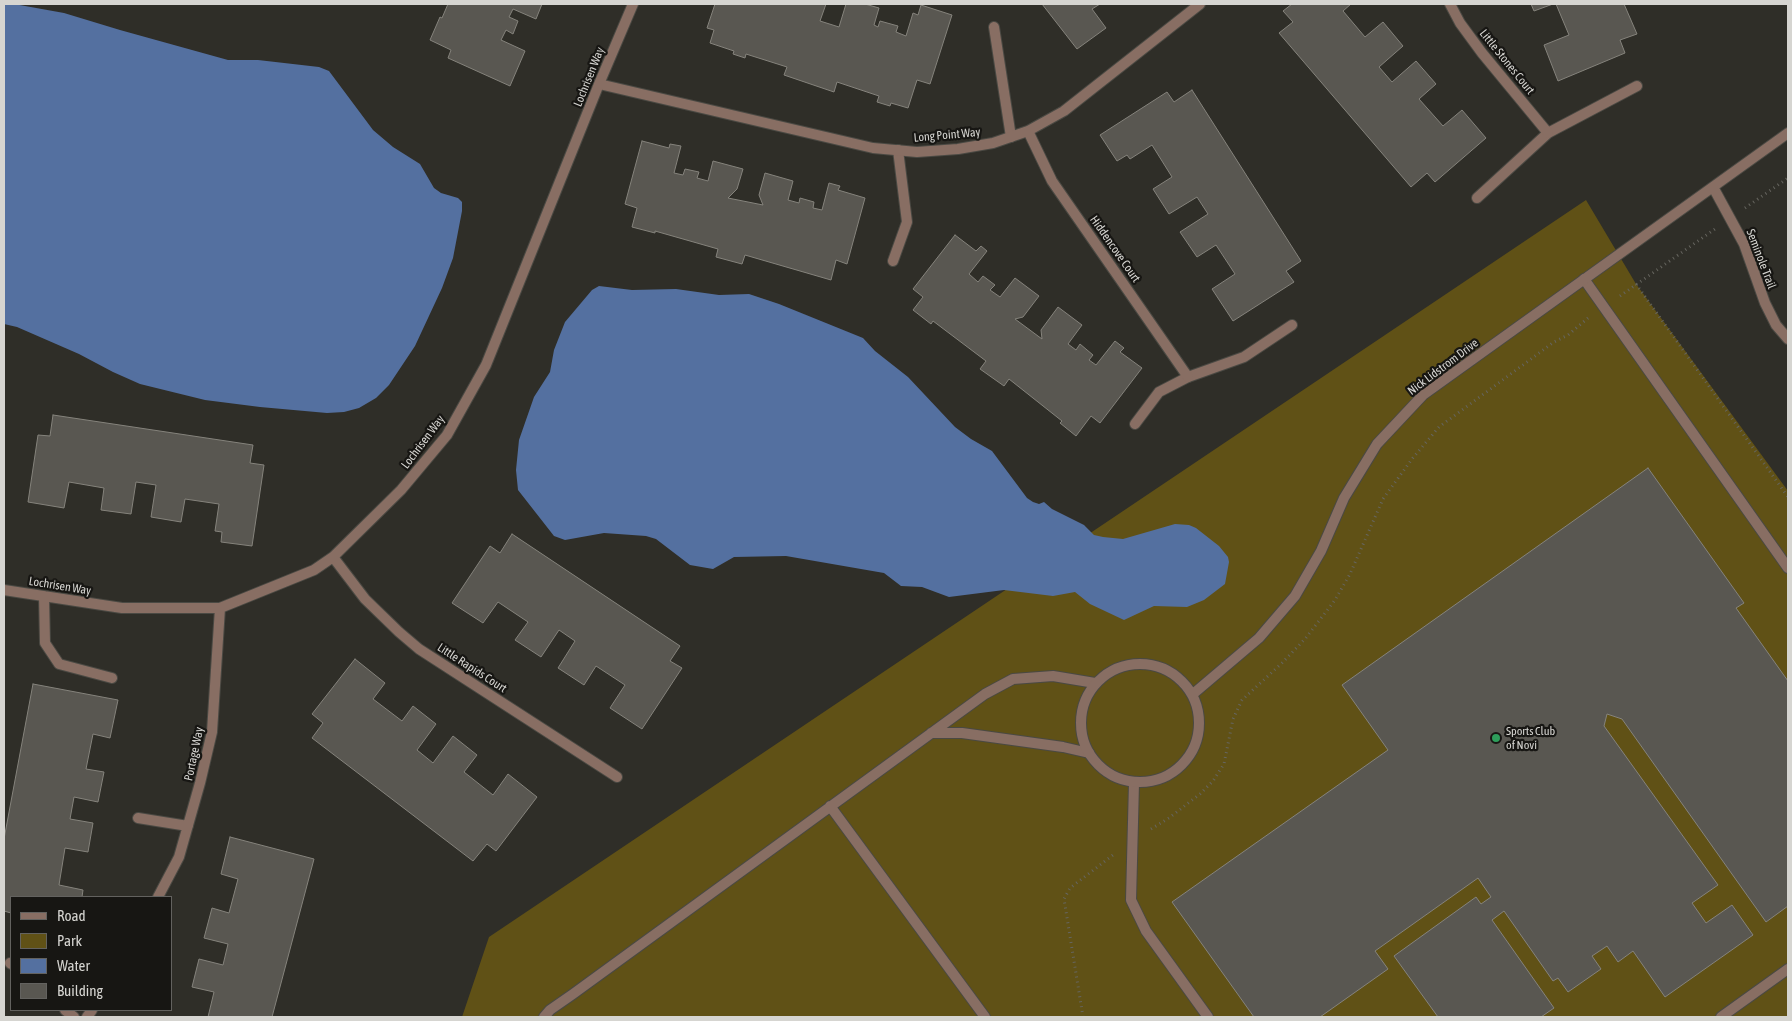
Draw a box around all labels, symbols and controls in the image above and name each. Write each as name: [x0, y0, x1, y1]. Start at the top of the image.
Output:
street label: Little Stones Court: [1476, 27, 1538, 97]
street label: Lochrisen Way: [571, 45, 607, 109]
street label: Long Point Way: [913, 125, 981, 145]
street label: Hiddencove Court: [1087, 213, 1143, 285]
street label: Seminole Trail: [1743, 227, 1779, 291]
street label: Nick Lidstrom Drive: [1405, 336, 1481, 398]
street label: Lochrisen Way: [398, 413, 448, 471]
street label: Lochrisen Way: [28, 574, 92, 598]
street label: Little Rapids Court: [435, 640, 509, 696]
place label: Sports Club of Novi: [1506, 724, 1555, 752]
street label: Portage Way: [181, 726, 207, 782]
marker: Sports Club of Novi: [1490, 732, 1502, 744]
legend: [10, 896, 172, 1011]
text: Road: [57, 907, 86, 924]
text: Park: [57, 932, 82, 949]
text: Water: [57, 957, 90, 974]
text: Building: [57, 982, 103, 999]

